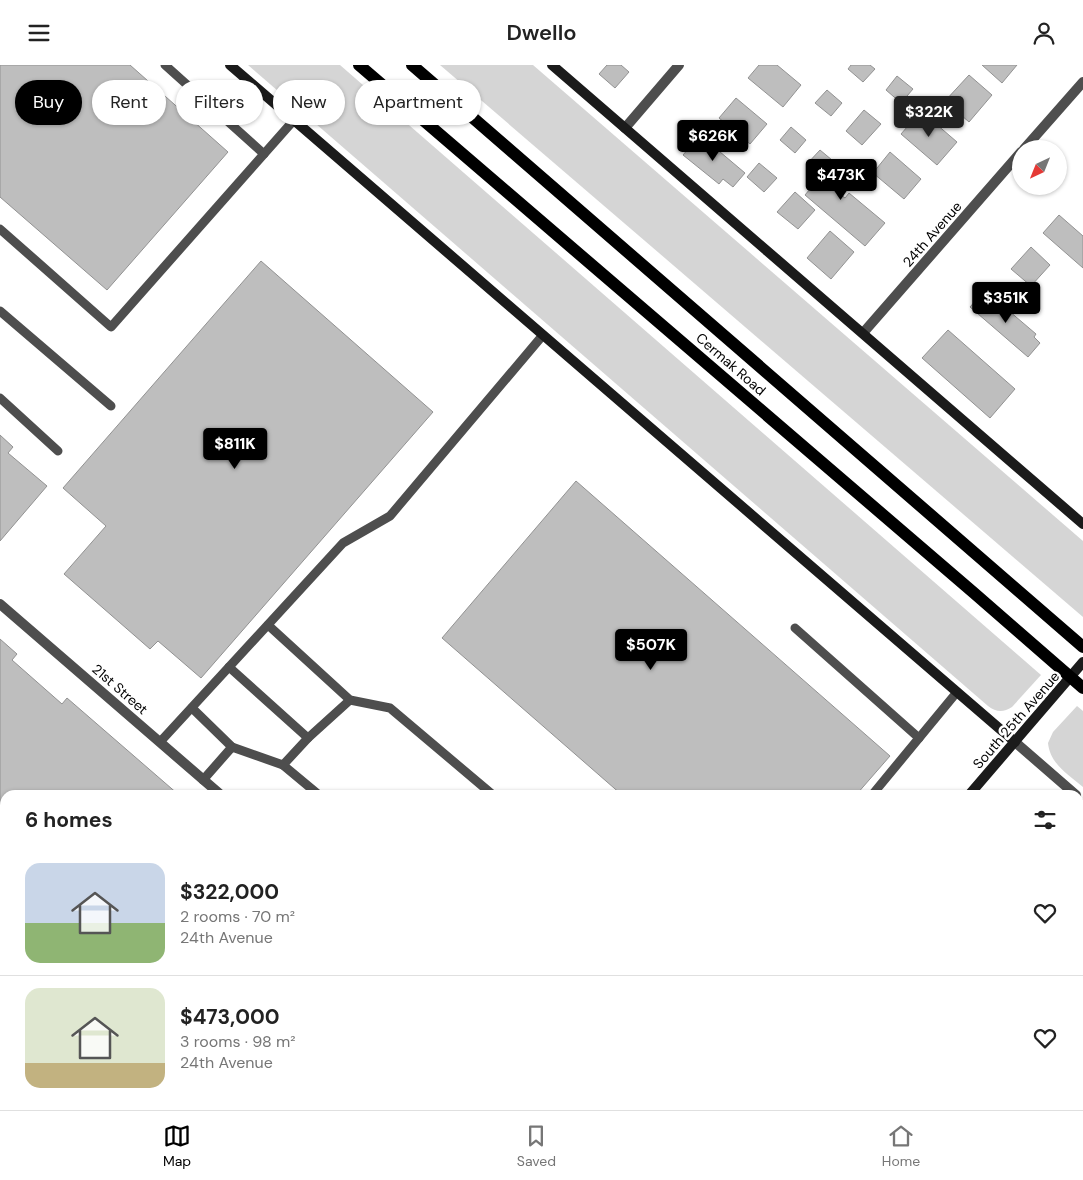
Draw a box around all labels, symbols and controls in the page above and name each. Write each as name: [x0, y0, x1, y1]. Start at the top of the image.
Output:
text: Dwello: [506, 18, 577, 47]
icon: menu: [25, 19, 53, 47]
icon: person: [1030, 19, 1058, 47]
chip: Buy: [15, 80, 82, 125]
chip: Rent: [92, 80, 166, 125]
chip: Filters: [176, 80, 263, 125]
chip: New: [273, 80, 345, 125]
chip: Apartment: [355, 80, 481, 125]
pin: $322K: [894, 95, 964, 138]
text: $322K: [905, 101, 953, 122]
pin: $626K: [678, 119, 748, 162]
text: $626K: [688, 125, 738, 146]
north arrow: [1012, 140, 1068, 195]
map controls: [1012, 140, 1067, 195]
pin: $473K: [806, 159, 876, 201]
text: $473K: [817, 164, 865, 185]
street label: 24th Avenue: [899, 197, 965, 271]
pin: $351K: [971, 281, 1041, 324]
text: $351K: [983, 287, 1029, 308]
street label: Cermak Road: [692, 329, 770, 399]
pin: $811K: [200, 427, 270, 470]
text: $811K: [214, 433, 256, 454]
pin: $507K: [616, 629, 686, 671]
text: $507K: [626, 634, 676, 655]
street label: 21st Street: [88, 660, 152, 718]
street label: South 25th Avenue: [969, 668, 1063, 772]
text: 6 homes: [25, 806, 113, 834]
icon: filters: [1031, 806, 1059, 834]
text: $322,000: [180, 878, 279, 906]
icon: home: [65, 883, 125, 943]
icon: heart: [1031, 899, 1059, 927]
text: 2 rooms · 70 m²: [180, 906, 295, 927]
text: 24th Avenue: [180, 927, 273, 948]
text: $473,000: [180, 1003, 280, 1031]
icon: home: [65, 1008, 125, 1068]
icon: heart: [1031, 1024, 1059, 1052]
text: 3 rooms · 98 m²: [180, 1031, 296, 1052]
text: 24th Avenue: [180, 1052, 273, 1073]
tab: Map: [163, 1122, 191, 1170]
tab: Saved: [517, 1122, 556, 1170]
tab: Home: [882, 1122, 920, 1170]

